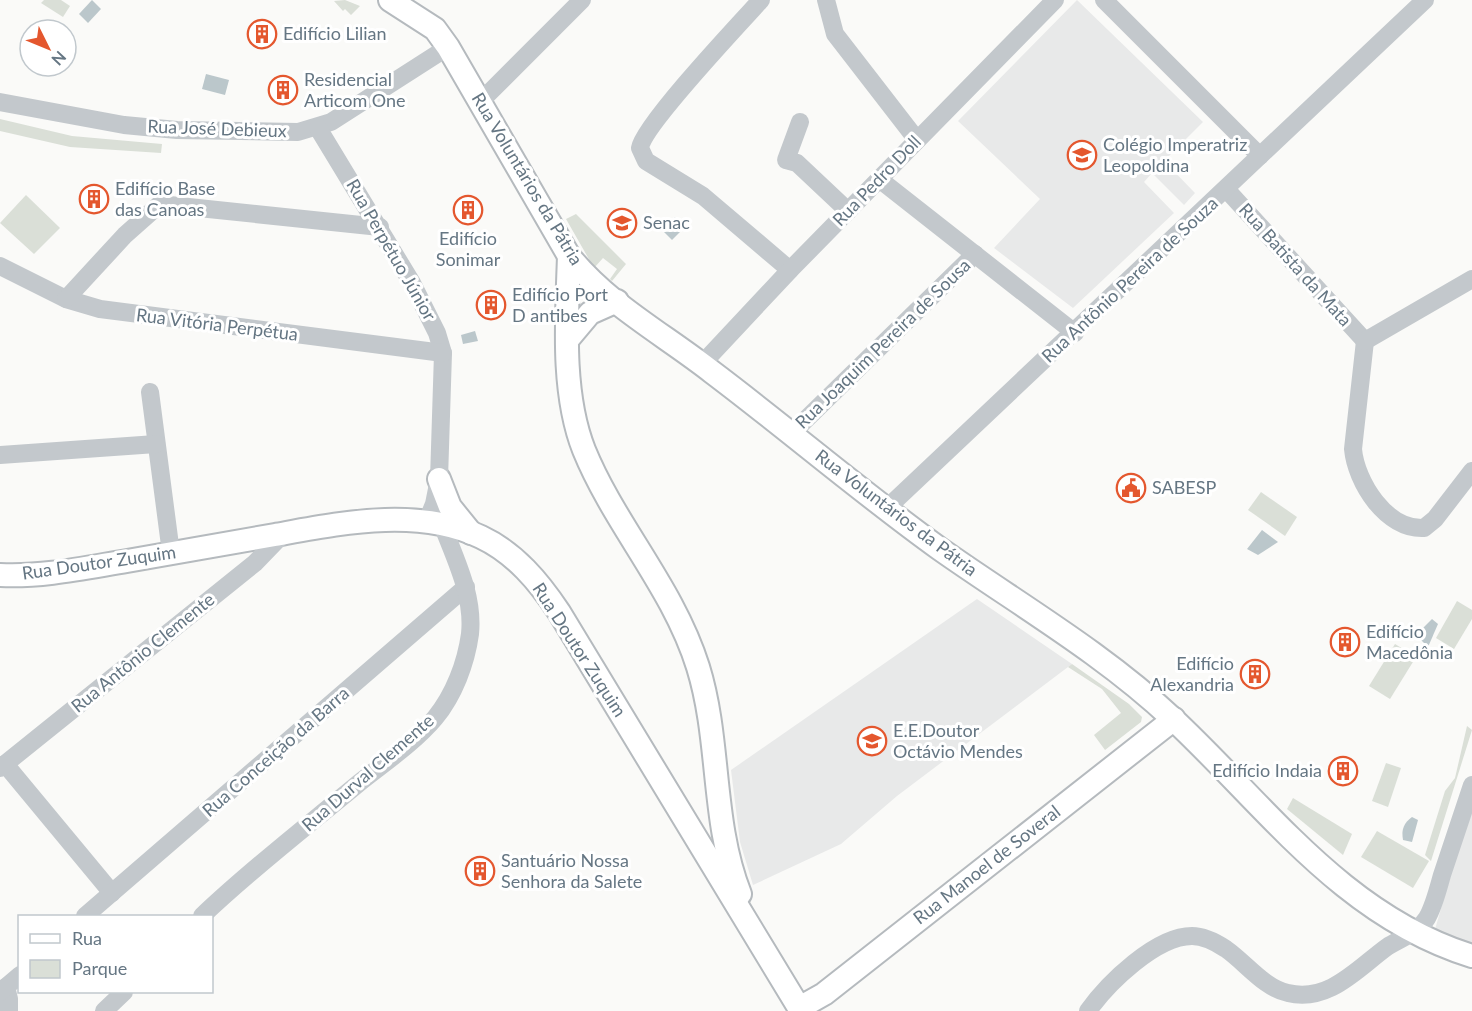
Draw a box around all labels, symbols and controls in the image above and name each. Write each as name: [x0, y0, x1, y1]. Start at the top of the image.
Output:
north arrow: [18, 18, 78, 78]
building icon: Edifício Lilian: [246, 18, 278, 50]
place label: Edifício Lilian: [283, 22, 387, 44]
text: N: [48, 48, 70, 70]
place label: Residencial Articom One: [304, 68, 406, 111]
building icon: Residencial Articom One: [267, 74, 299, 106]
street label: Rua Voluntários da Pátria: [468, 88, 588, 269]
street label: Rua José Debieux: [147, 115, 287, 141]
street label: Rua Pedro Doll: [827, 130, 925, 230]
place label: Colégio Imperatriz Leopoldina: [1103, 133, 1247, 176]
school or university icon: Colégio Imperatriz Leopoldina: [1066, 139, 1098, 171]
street label: Rua Perpétuo Júnior: [342, 175, 442, 325]
place label: Edifício Base das Canoas: [115, 177, 215, 220]
building icon: Edifício Base das Canoas: [78, 183, 110, 215]
street label: Rua Antônio Pereira de Souza: [1037, 192, 1222, 367]
building icon: Edifício Sonimar: [452, 194, 484, 226]
street label: Rua Batista da Mata: [1235, 198, 1357, 330]
school or university icon: Senac: [606, 207, 638, 239]
place label: Senac: [643, 211, 690, 233]
place label: Edifício Sonimar: [436, 227, 501, 270]
street label: Rua Joaquim Pereira de Sousa: [790, 254, 974, 433]
place label: Edifício Port D antibes: [512, 283, 609, 326]
building icon: Edifício Port D antibes: [475, 289, 507, 321]
street label: Rua Vitória Perpétua: [135, 303, 299, 345]
street label: Rua Voluntários da Pátria: [811, 444, 982, 580]
public building icon: SABESP: [1115, 472, 1147, 504]
place label: SABESP: [1152, 476, 1217, 498]
street label: Rua Doutor Zuquim: [20, 540, 177, 584]
street label: Rua Doutor Zuquim: [528, 578, 631, 721]
street label: Rua Antônio Clemente: [66, 588, 218, 717]
place label: Edifício Macedônia: [1366, 620, 1453, 663]
building icon: Edifício Macedônia: [1329, 626, 1361, 658]
place label: Edifício Alexandria: [1150, 652, 1234, 695]
building icon: Edifício Alexandria: [1239, 658, 1271, 690]
street label: Rua Conceição da Barra: [197, 682, 353, 821]
street label: Rua Durval Clemente: [297, 709, 438, 835]
place label: E.E.Doutor Octávio Mendes: [893, 719, 1023, 762]
school or university icon: E.E.Doutor Octávio Mendes: [856, 725, 888, 757]
building icon: Edifício Indaia: [1327, 755, 1359, 787]
place label: Edifício Indaia: [1212, 759, 1322, 781]
street label: Rua Manoel de Soveral: [908, 800, 1064, 928]
place label: Santuário Nossa Senhora da Salete: [501, 849, 642, 892]
building icon: Santuário Nossa Senhora da Salete: [464, 855, 496, 887]
legend: [18, 915, 213, 993]
text: Rua: [72, 927, 102, 949]
text: Parque: [72, 957, 127, 979]

